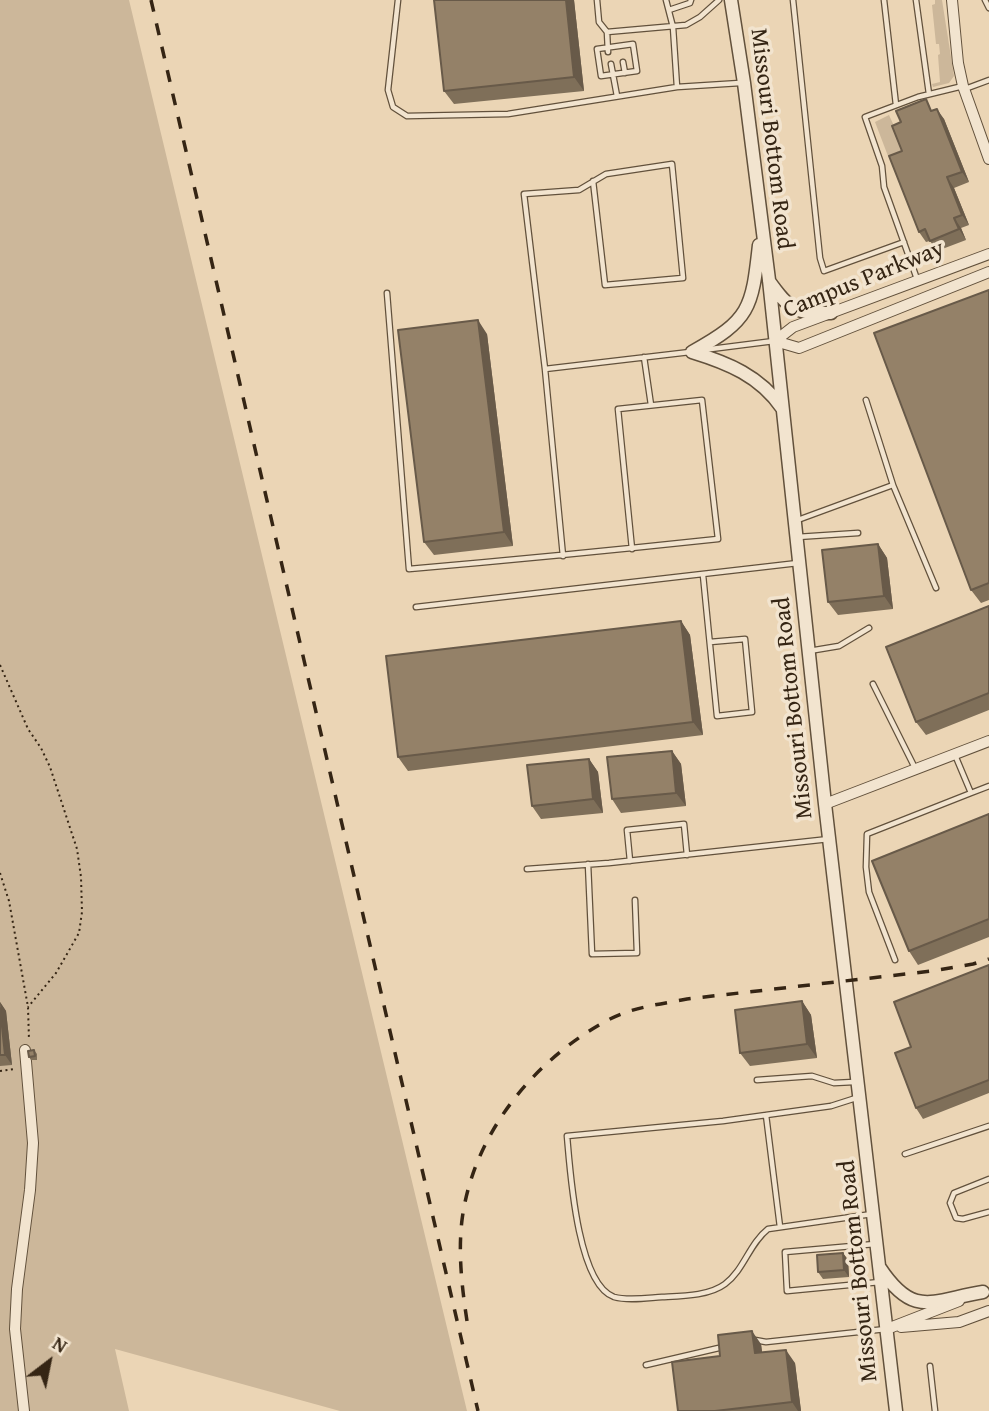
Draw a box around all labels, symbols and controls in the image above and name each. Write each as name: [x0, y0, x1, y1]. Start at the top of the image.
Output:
street label: Missouri Bottom Road: [743, 27, 799, 251]
street label: Campus Parkway: [779, 235, 949, 325]
street label: Missouri Bottom Road: [768, 596, 820, 820]
street label: Missouri Bottom Road: [833, 1159, 885, 1383]
north arrow: [14, 1327, 84, 1397]
text: N: [47, 1329, 73, 1359]

